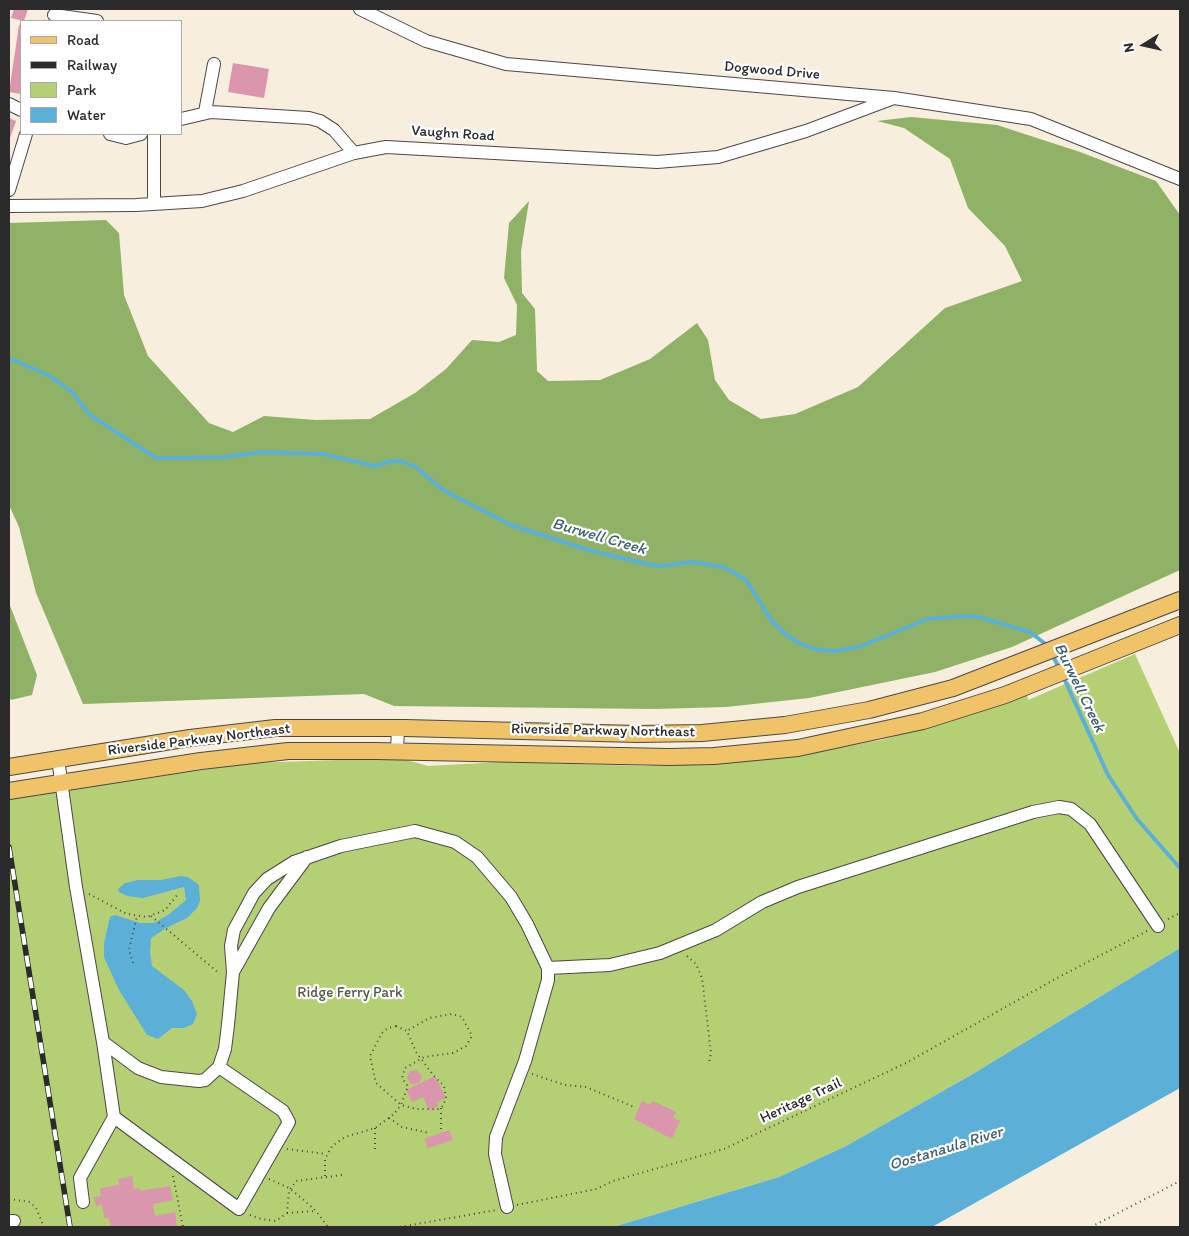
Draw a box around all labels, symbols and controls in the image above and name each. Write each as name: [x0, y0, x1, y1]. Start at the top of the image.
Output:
legend: [20, 20, 182, 135]
north arrow: [1119, 20, 1169, 70]
text: Road: [67, 31, 99, 49]
text: N: [1120, 42, 1138, 54]
text: Railway: [67, 56, 117, 74]
street label: Dogwood Drive: [723, 58, 821, 84]
text: Park: [67, 81, 97, 99]
text: Water: [67, 106, 105, 124]
street label: Vaughn Road: [411, 122, 495, 146]
water label: Burwell Creek: [550, 514, 648, 560]
water label: Burwell Creek: [1049, 640, 1109, 736]
street label: Riverside Parkway Northeast: [107, 720, 291, 760]
street label: Riverside Parkway Northeast: [511, 720, 695, 742]
park label: Ridge Ferry Park: [297, 984, 403, 1002]
street label: Heritage Trail: [757, 1074, 845, 1128]
water label: Oostanaula River: [887, 1123, 1005, 1175]

